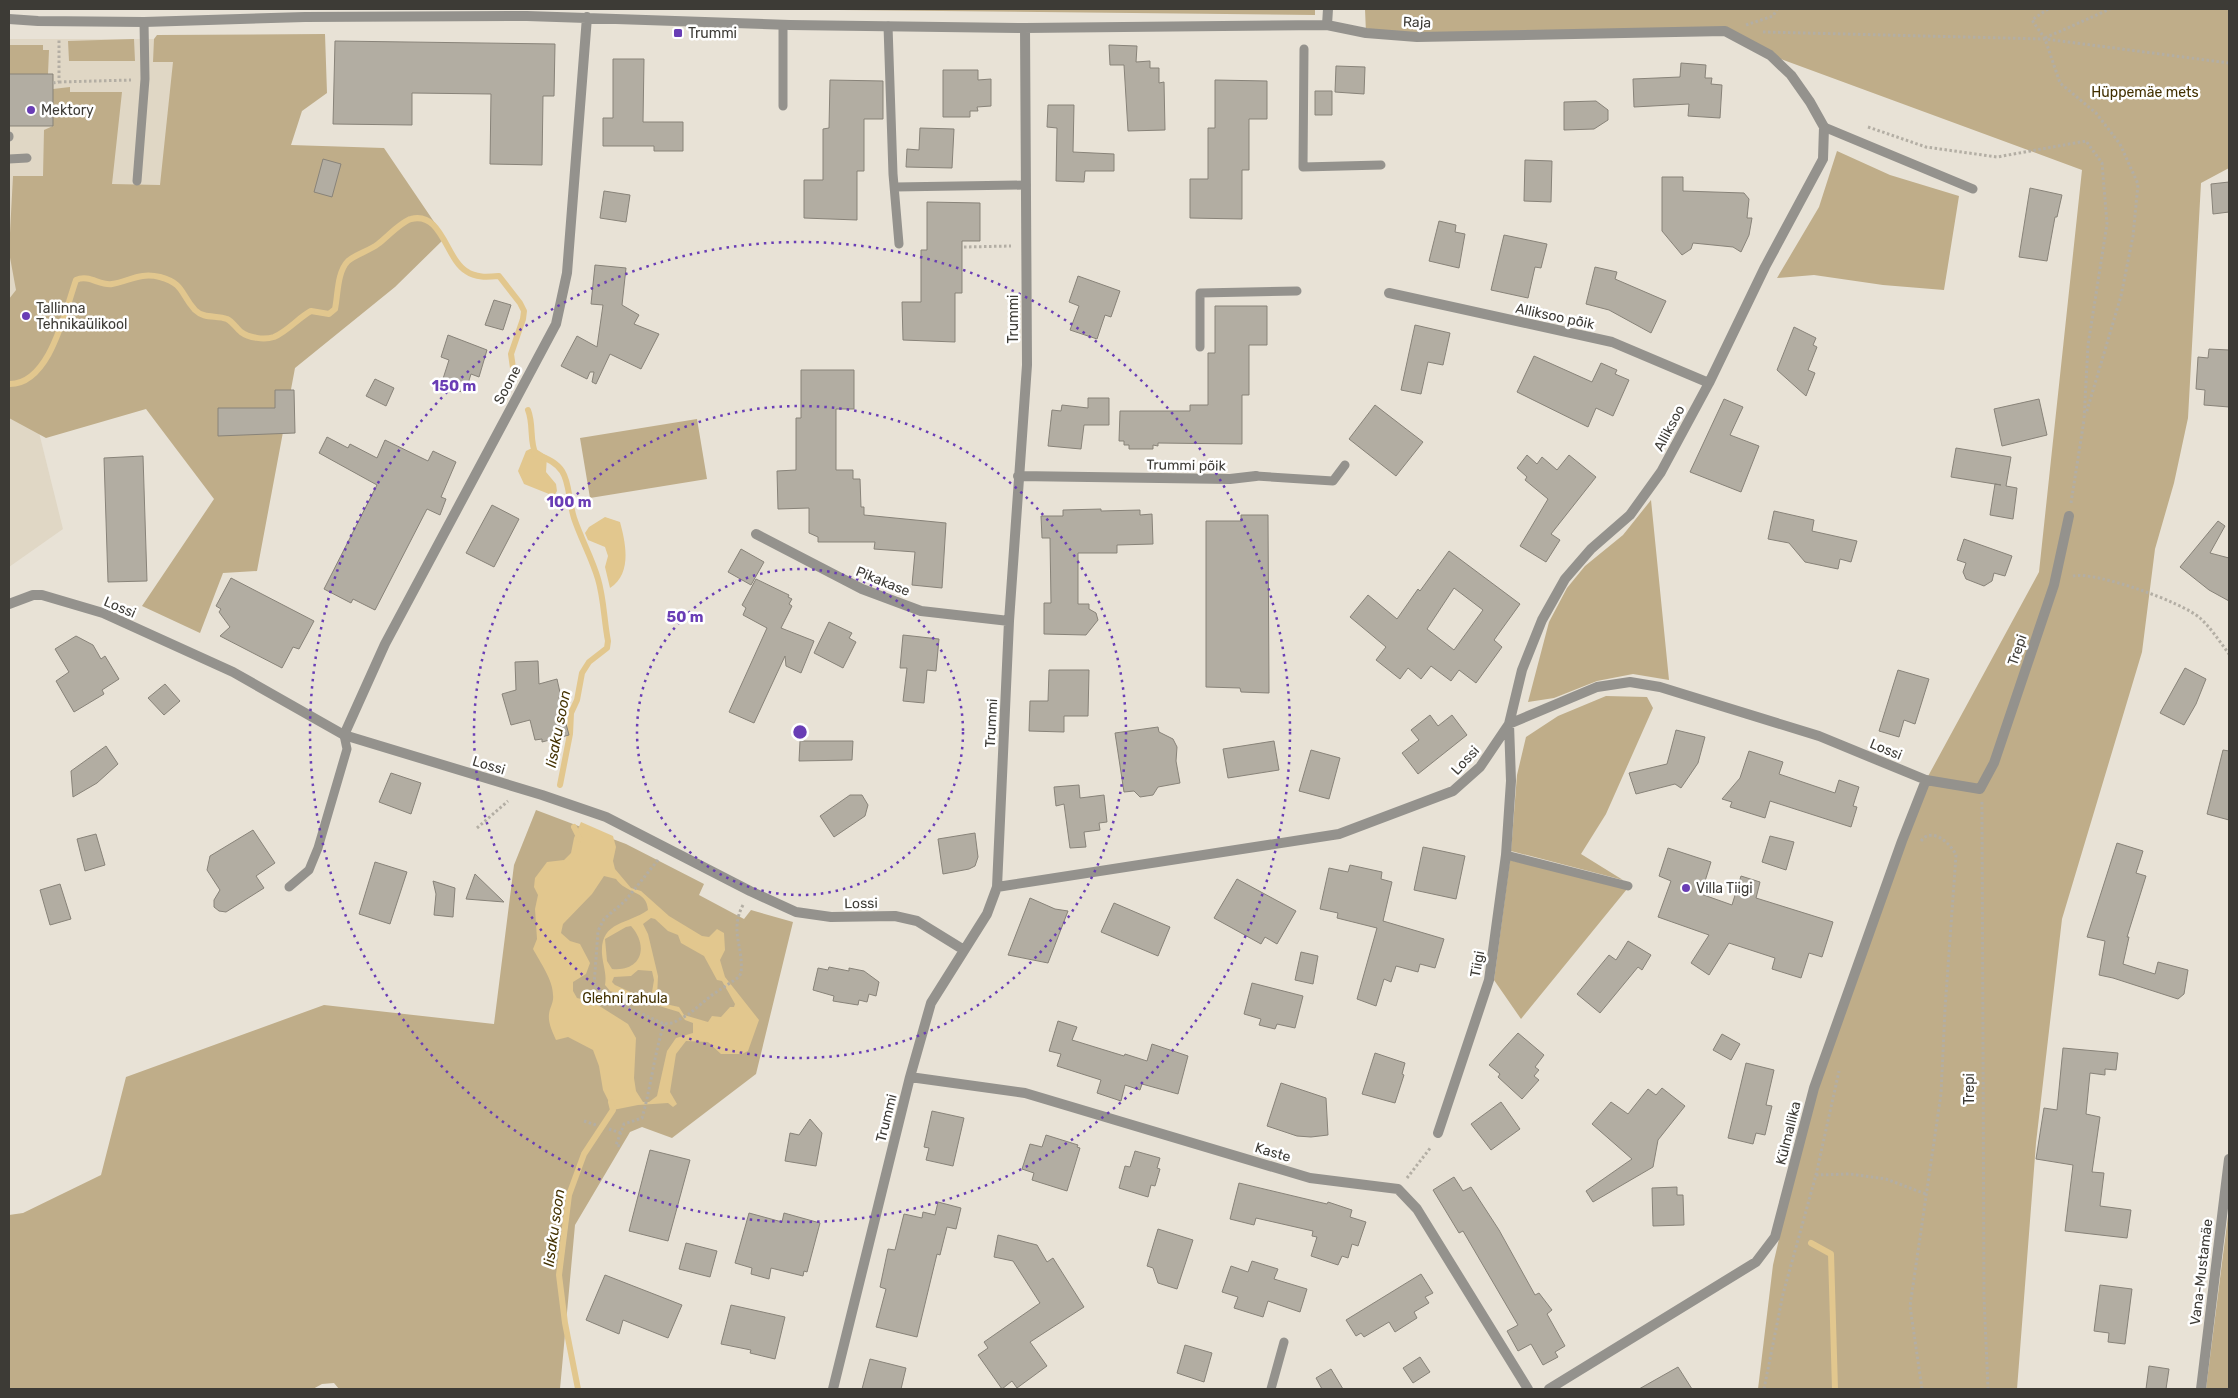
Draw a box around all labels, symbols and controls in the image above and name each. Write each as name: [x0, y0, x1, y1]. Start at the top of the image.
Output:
street label: Raja: [1403, 14, 1431, 31]
place label: Trummi: [688, 25, 737, 42]
marker: Trummi: [672, 27, 684, 39]
park label: Hüppemäe mets: [2091, 84, 2199, 101]
place label: Mektory: [41, 102, 94, 119]
marker: Mektory: [25, 104, 37, 116]
street label: Trummi: [1005, 295, 1022, 344]
place label: Tallinna Tehnikaülikool: [36, 300, 127, 333]
street label: Alliksoo põik: [1514, 300, 1597, 333]
marker: Tallinna Tehnikaülikool: [20, 310, 32, 322]
street label: Soone: [490, 363, 525, 407]
text: 150 m: [432, 377, 476, 395]
street label: Alliksoo: [1650, 402, 1689, 454]
street label: Trummi põik: [1146, 456, 1227, 475]
text: 100 m: [547, 493, 591, 511]
street label: Pikakase: [853, 563, 913, 600]
street label: Lossi: [101, 593, 139, 622]
text: 50 m: [667, 608, 703, 626]
street label: Trepi: [2004, 632, 2031, 668]
water label: Iisaku soon: [542, 689, 574, 769]
street label: Trummi: [982, 698, 1001, 748]
centre of rings: [791, 723, 809, 741]
street label: Lossi: [1867, 735, 1905, 764]
street label: Lossi: [1448, 742, 1483, 778]
street label: Lossi: [470, 752, 507, 778]
place label: Villa Tiigi: [1696, 880, 1753, 897]
marker: Villa Tiigi: [1680, 882, 1692, 894]
street label: Lossi: [844, 895, 878, 912]
street label: Tiigi: [1467, 950, 1488, 979]
park label: Glehni rahula: [582, 990, 668, 1007]
street label: Trepi: [1961, 1073, 1978, 1105]
street label: Trummi: [872, 1092, 901, 1144]
street label: Külmallika: [1772, 1099, 1805, 1167]
street label: Kaste: [1253, 1139, 1293, 1166]
water label: Iisaku soon: [540, 1188, 568, 1268]
street label: Vana-Mustamäe: [2187, 1218, 2216, 1326]

